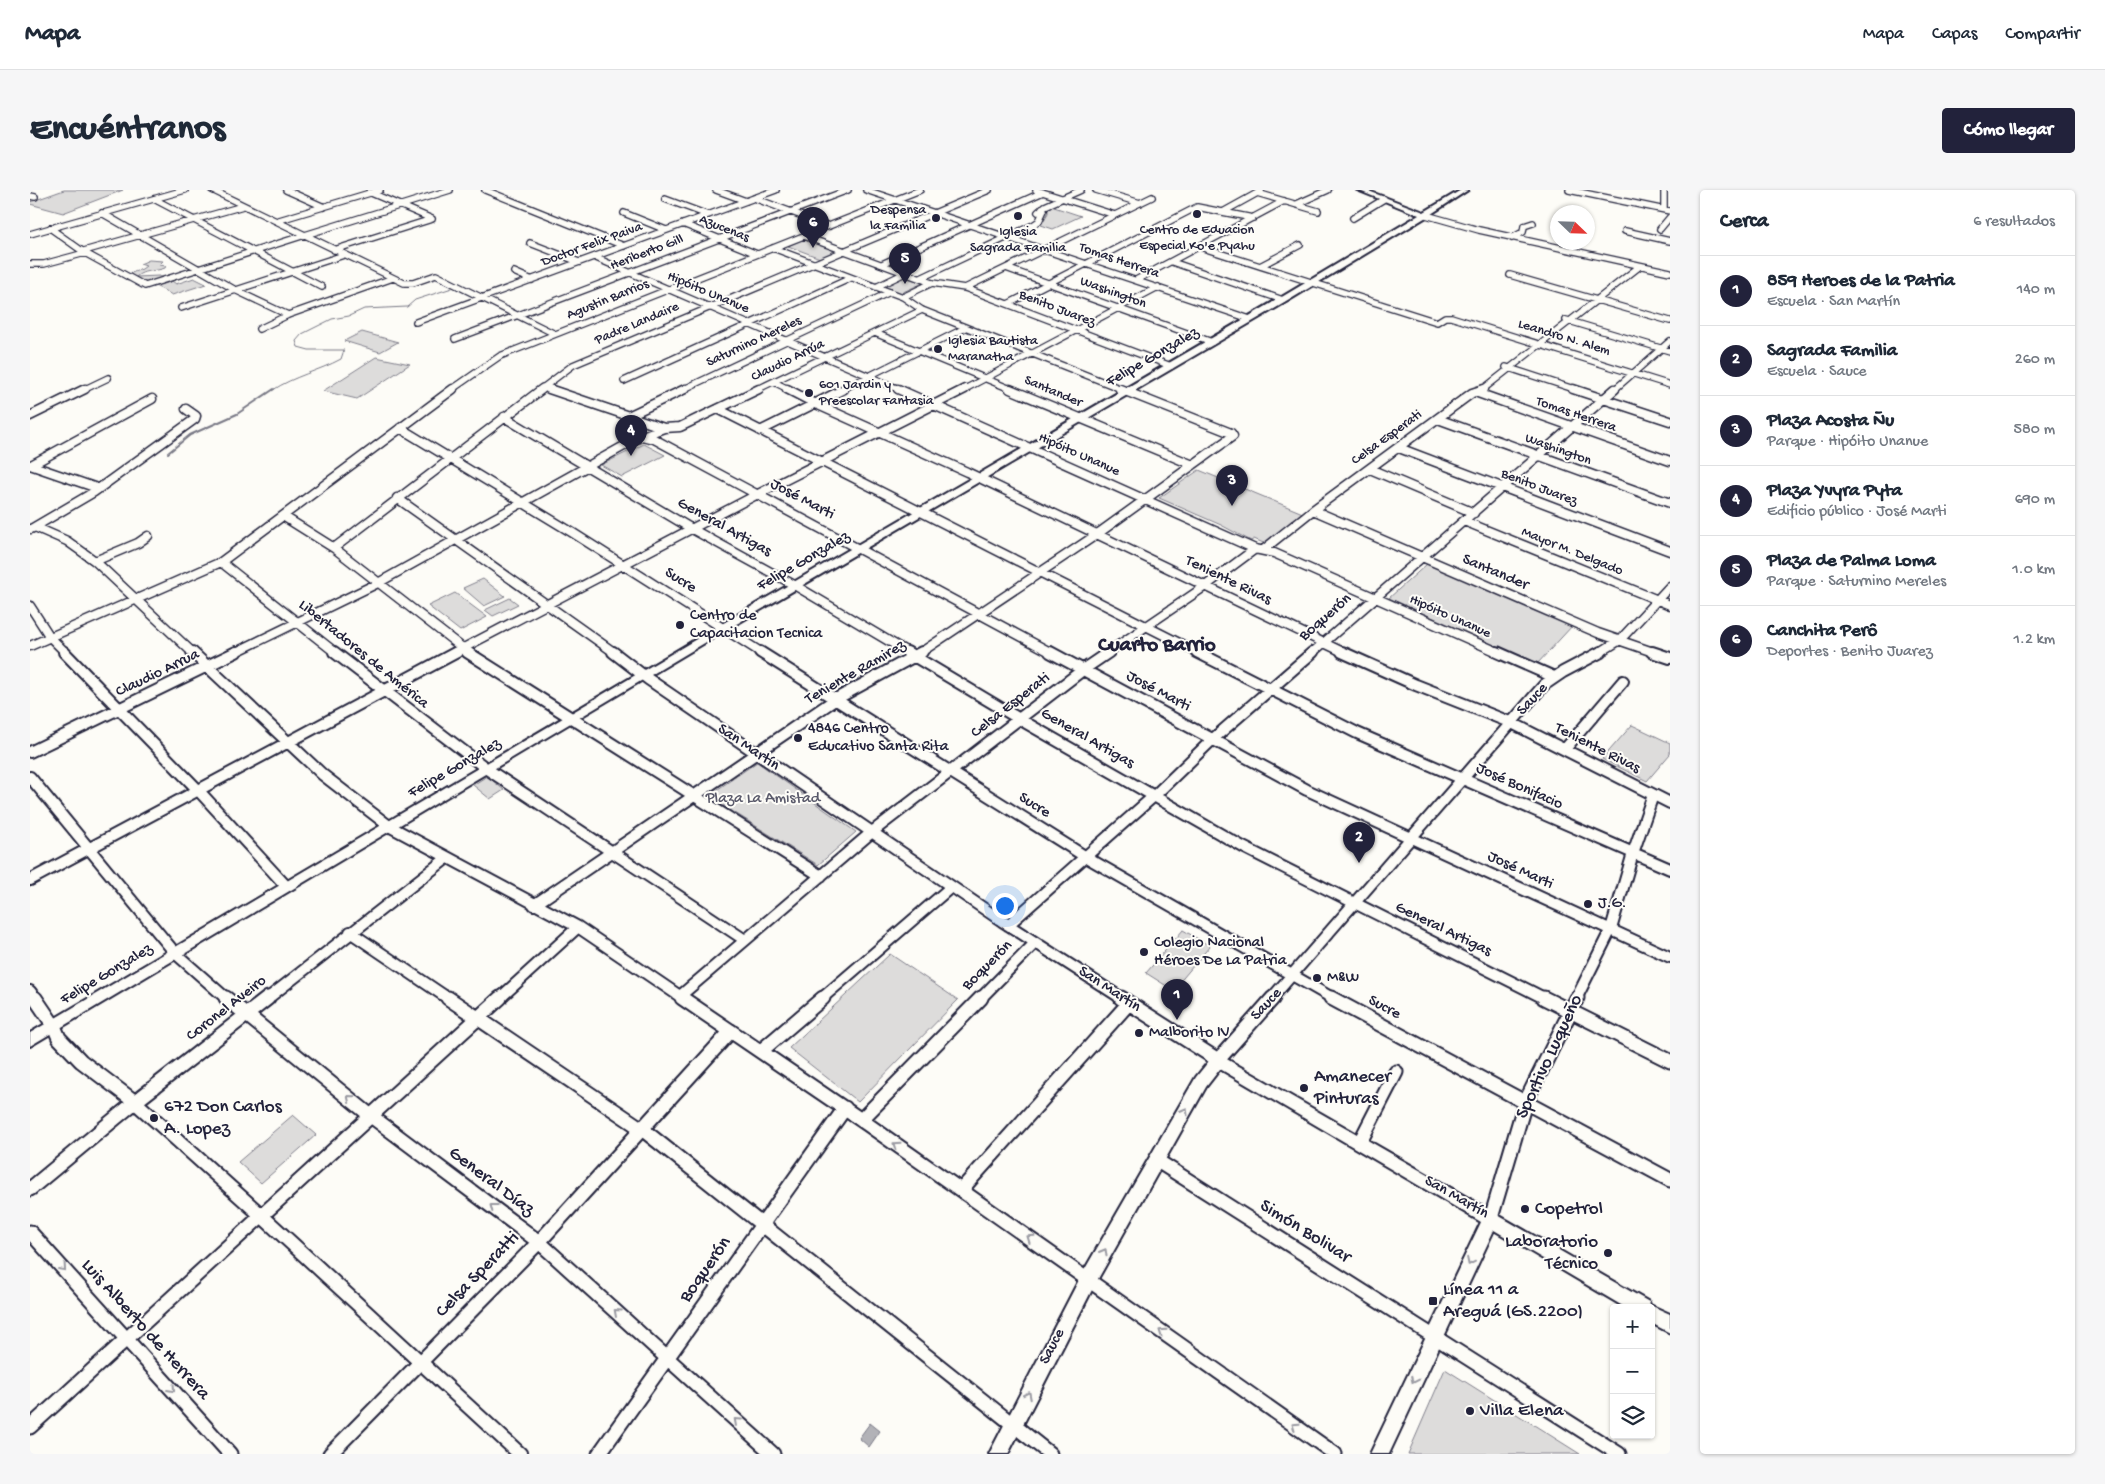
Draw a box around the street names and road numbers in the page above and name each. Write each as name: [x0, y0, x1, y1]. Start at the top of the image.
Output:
street label: Azucenas: [696, 211, 752, 247]
street label: Doctor Felix Paiva: [538, 218, 646, 271]
street label: Heriberto Gill: [608, 231, 686, 275]
street label: Tomas Herrera: [1076, 239, 1163, 283]
street label: Hipóito Unanue: [664, 268, 752, 318]
street label: Washington: [1077, 273, 1149, 313]
street label: Agustin Barrios: [564, 276, 652, 324]
street label: Benito Juarez: [1015, 286, 1098, 332]
street label: Padre Landaire: [591, 298, 682, 350]
street label: Saturnino Mereles: [704, 312, 805, 371]
street label: Leandro N. Alem: [1516, 316, 1612, 360]
street label: Felipe Gonzalez: [1102, 323, 1204, 393]
street label: Claudio Arrúa: [749, 335, 828, 386]
street label: Santander: [1021, 372, 1086, 412]
street label: Tomas Herrera: [1533, 393, 1620, 437]
street label: Celsa Esperati: [1348, 407, 1426, 469]
street label: Hipóito Unanue: [1036, 429, 1123, 481]
street label: Washington: [1522, 430, 1594, 470]
street label: Benito Juarez: [1497, 465, 1580, 511]
street label: José Marti: [766, 475, 838, 525]
street label: General Artigas: [673, 494, 776, 562]
street label: Mayor M. Delgado: [1519, 524, 1625, 580]
street label: Felipe Gonzalez: [753, 527, 855, 597]
street label: Santander: [1459, 551, 1532, 596]
street label: Teniente Rivas: [1181, 552, 1275, 611]
street label: Sucre: [660, 564, 700, 599]
street label: Boquerón: [1295, 590, 1356, 647]
street label: Hipóito Unanue: [1407, 591, 1494, 643]
street label: Libertadores de América: [294, 597, 433, 714]
street label: Teniente Ramirez: [801, 636, 910, 710]
street label: Claudio Arrua: [113, 645, 204, 702]
street label: José Marti: [1122, 667, 1194, 717]
street label: Celsa Esperati: [967, 669, 1055, 743]
street label: Sauce: [1513, 679, 1553, 720]
street label: General Artigas: [1037, 705, 1138, 774]
street label: Teniente Rivas: [1550, 719, 1644, 779]
street label: San Martín: [713, 720, 783, 776]
street label: Felipe Gonzalez: [404, 734, 506, 804]
street label: José Bonifacio: [1473, 759, 1565, 815]
street label: Sucre: [1014, 789, 1054, 824]
street label: José Marti: [1484, 848, 1556, 894]
street label: General Artigas: [1392, 898, 1495, 962]
street label: Boquerón: [958, 937, 1017, 996]
street label: Felipe Gonzalez: [57, 940, 157, 1010]
street label: San Martín: [1074, 963, 1144, 1018]
street label: Coronel Aveiro: [183, 972, 271, 1046]
street label: Sauce: [1247, 984, 1287, 1025]
street label: Sportivo Luqueño: [1511, 991, 1589, 1123]
street label: Sucre: [1364, 992, 1404, 1025]
street label: General Díaz: [443, 1142, 539, 1222]
street label: San Martín: [1421, 1172, 1492, 1224]
street label: Simón Bolivar: [1255, 1195, 1357, 1270]
street label: Celsa Speratti: [431, 1227, 525, 1323]
street label: Boquerón: [674, 1233, 737, 1308]
street label: Luis Alberto de Herrera: [76, 1255, 215, 1406]
street label: Sauce: [1036, 1325, 1070, 1368]

